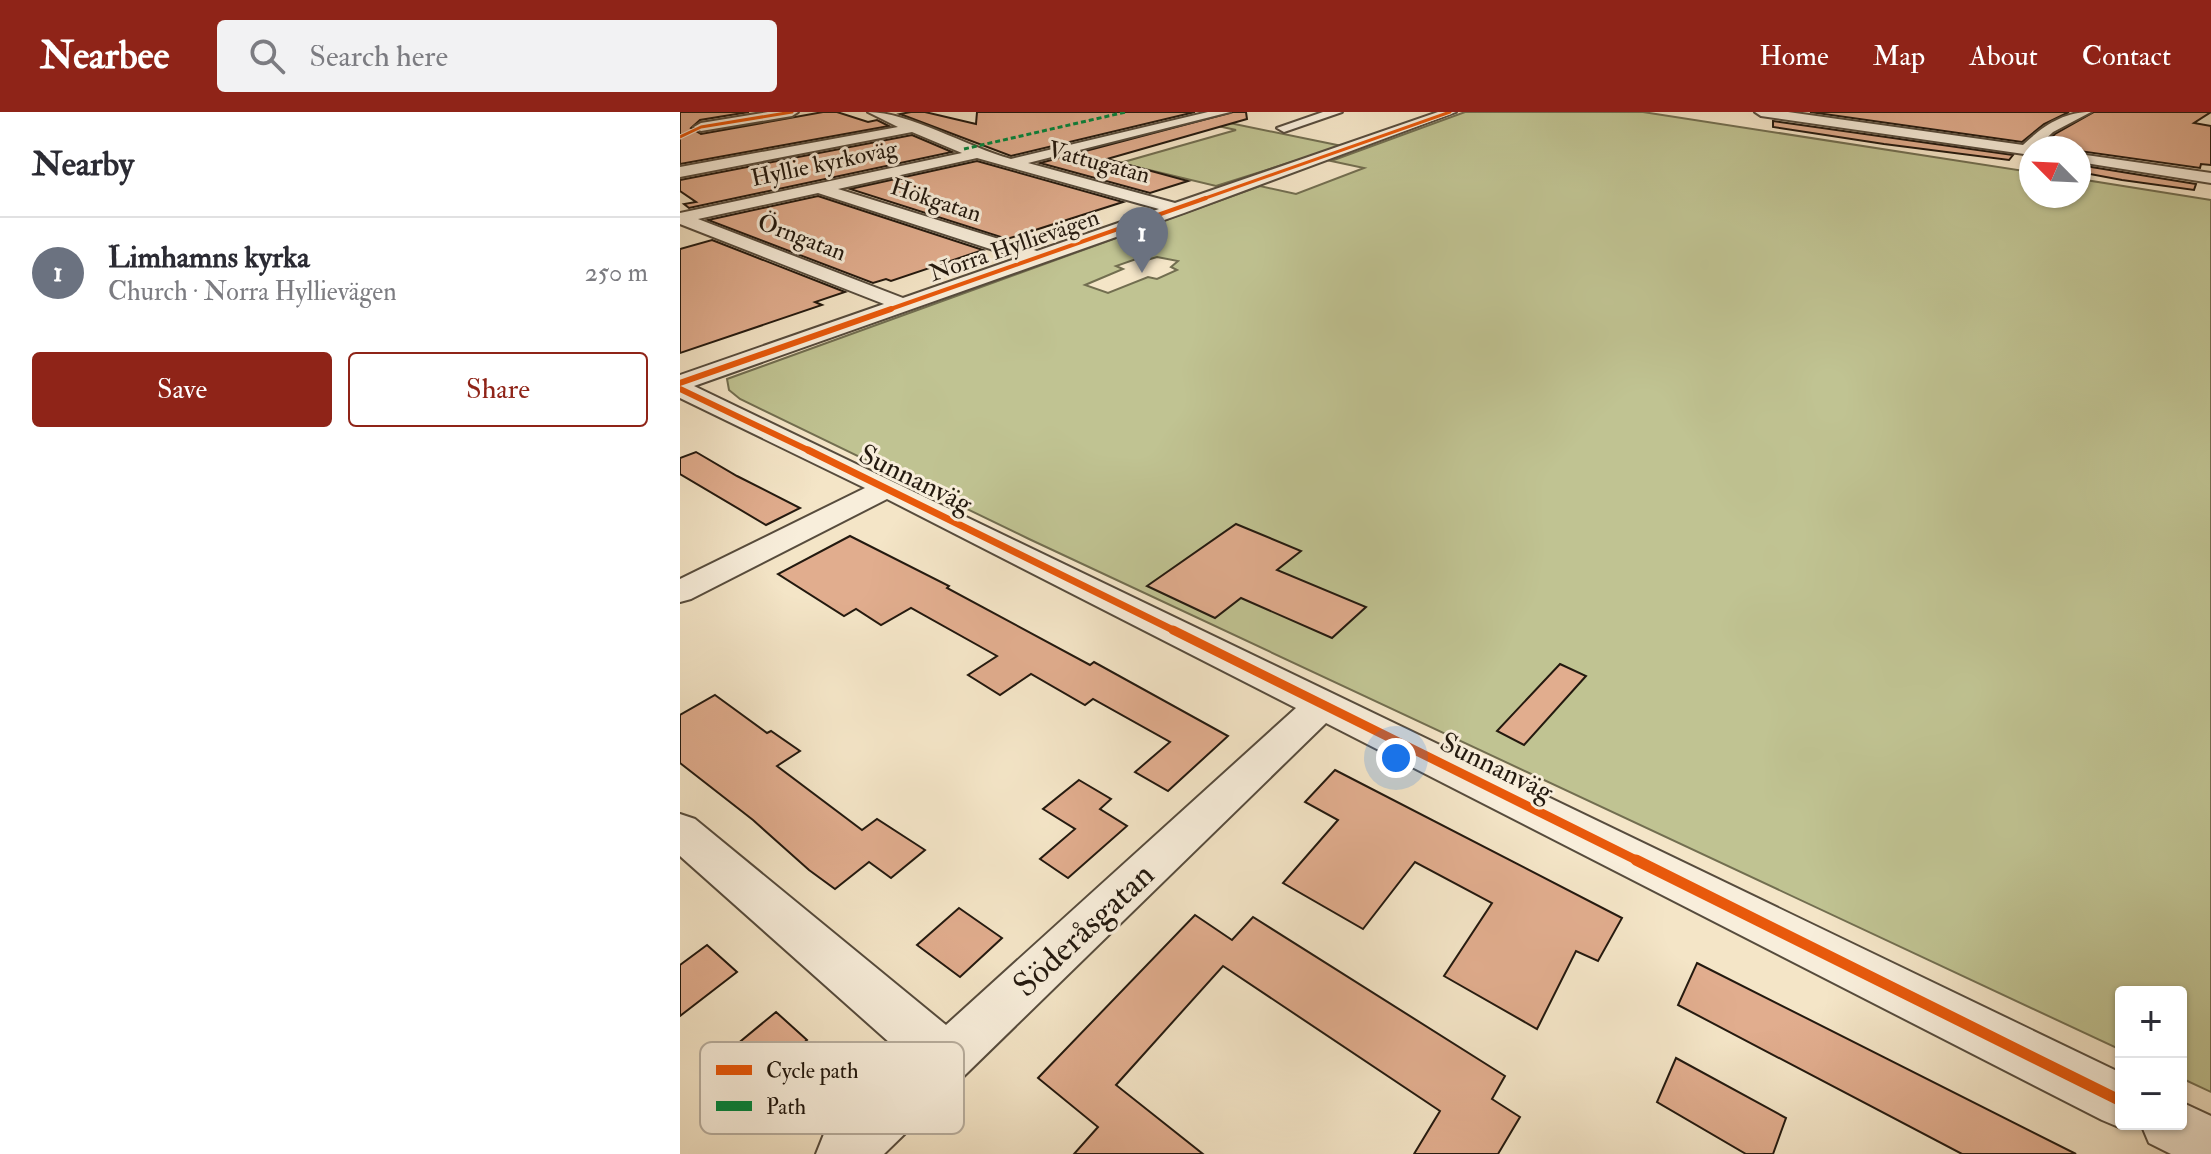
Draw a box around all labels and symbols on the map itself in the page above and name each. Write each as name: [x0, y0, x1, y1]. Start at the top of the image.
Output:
street label: Hyllie kyrkoväg: [748, 133, 901, 194]
street label: Vattugatan: [1044, 134, 1153, 191]
north arrow: [2019, 136, 2091, 208]
street label: Hökgatan: [886, 171, 985, 230]
street label: Norra Hyllievägen: [925, 202, 1103, 289]
street label: Örngatan: [753, 206, 851, 269]
pin: 1: [1116, 207, 1168, 273]
street label: Sunnanväg: [853, 437, 979, 522]
street label: Sunnanväg: [1434, 725, 1560, 810]
your location: [1376, 738, 1416, 778]
street label: Söderåsgatan: [1004, 854, 1164, 1006]
legend: [700, 1042, 964, 1134]
text: Cycle path: [766, 1057, 859, 1086]
text: Path: [766, 1093, 807, 1121]

